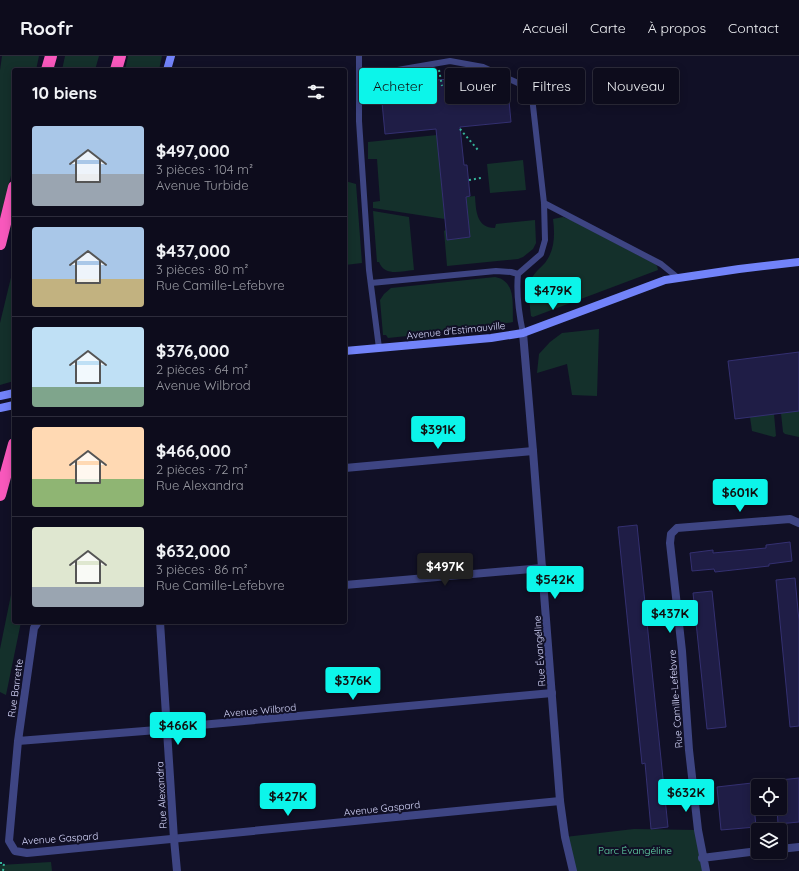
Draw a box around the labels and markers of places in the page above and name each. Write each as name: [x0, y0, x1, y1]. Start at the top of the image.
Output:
pin: $479K: [525, 277, 581, 311]
pin: $391K: [410, 416, 466, 450]
pin: $601K: [712, 479, 768, 513]
pin: $497K: [417, 553, 473, 587]
pin: $542K: [527, 566, 583, 600]
pin: $437K: [642, 600, 698, 634]
pin: $376K: [325, 667, 381, 701]
pin: $466K: [150, 712, 206, 746]
pin: $632K: [658, 779, 714, 813]
pin: $427K: [260, 783, 316, 817]

